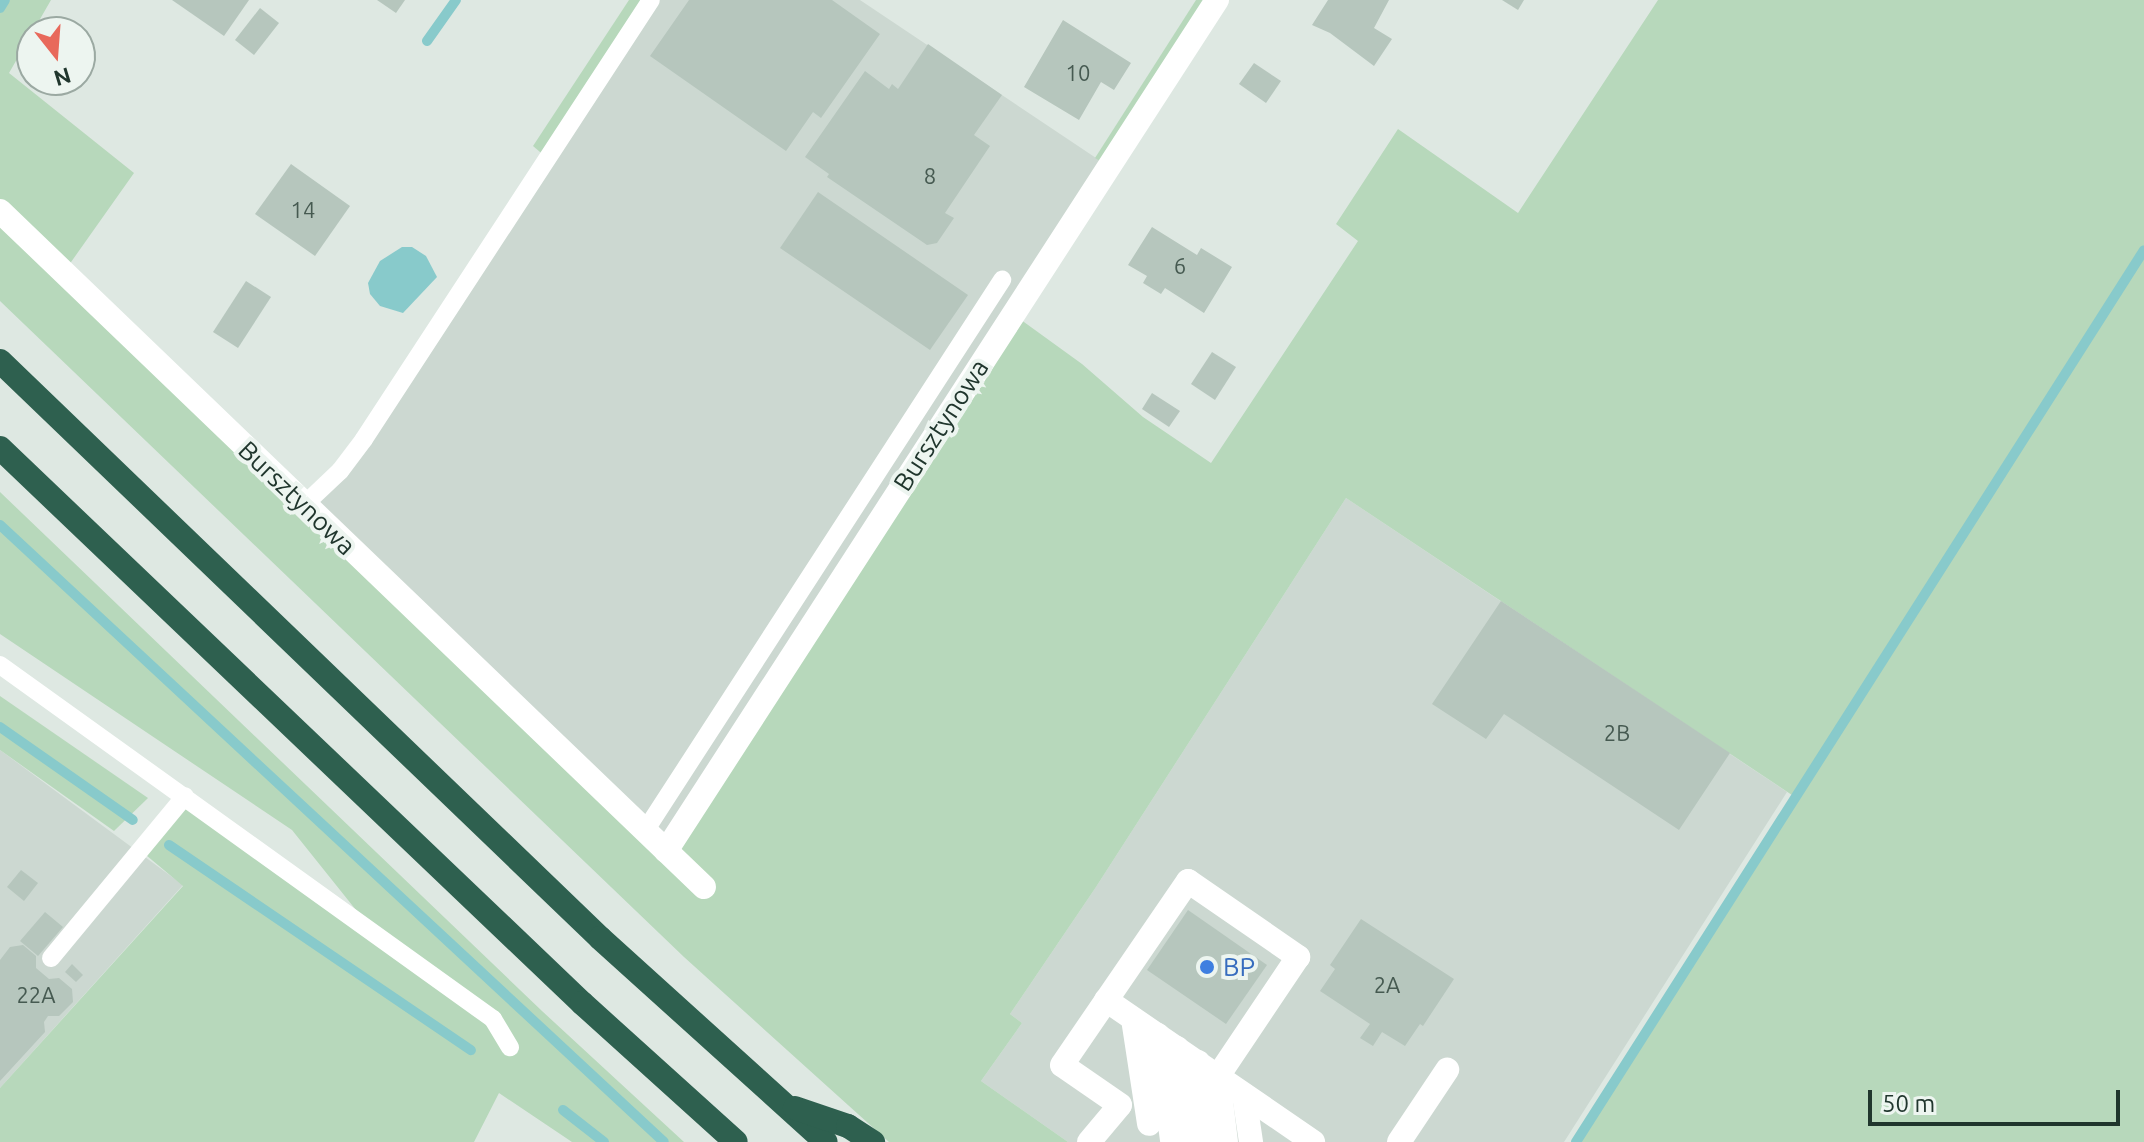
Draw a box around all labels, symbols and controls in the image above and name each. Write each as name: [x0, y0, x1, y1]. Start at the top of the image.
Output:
north arrow: [16, 16, 96, 96]
house number: 10: [1066, 60, 1090, 86]
text: N: [51, 63, 74, 92]
house number: 8: [924, 163, 936, 189]
house number: 14: [291, 197, 315, 223]
house number: 6: [1174, 253, 1186, 279]
street label: Bursztynowa: [887, 353, 995, 497]
street label: Bursztynowa: [232, 434, 362, 562]
house number: 2B: [1604, 720, 1630, 746]
place label: BP: [1223, 951, 1255, 983]
marker: BP: [1198, 958, 1216, 976]
house number: 2A: [1374, 972, 1400, 998]
house number: 22A: [16, 982, 56, 1008]
scale bar: [1872, 1074, 2124, 1124]
text: 50 m: [1882, 1090, 1935, 1117]

